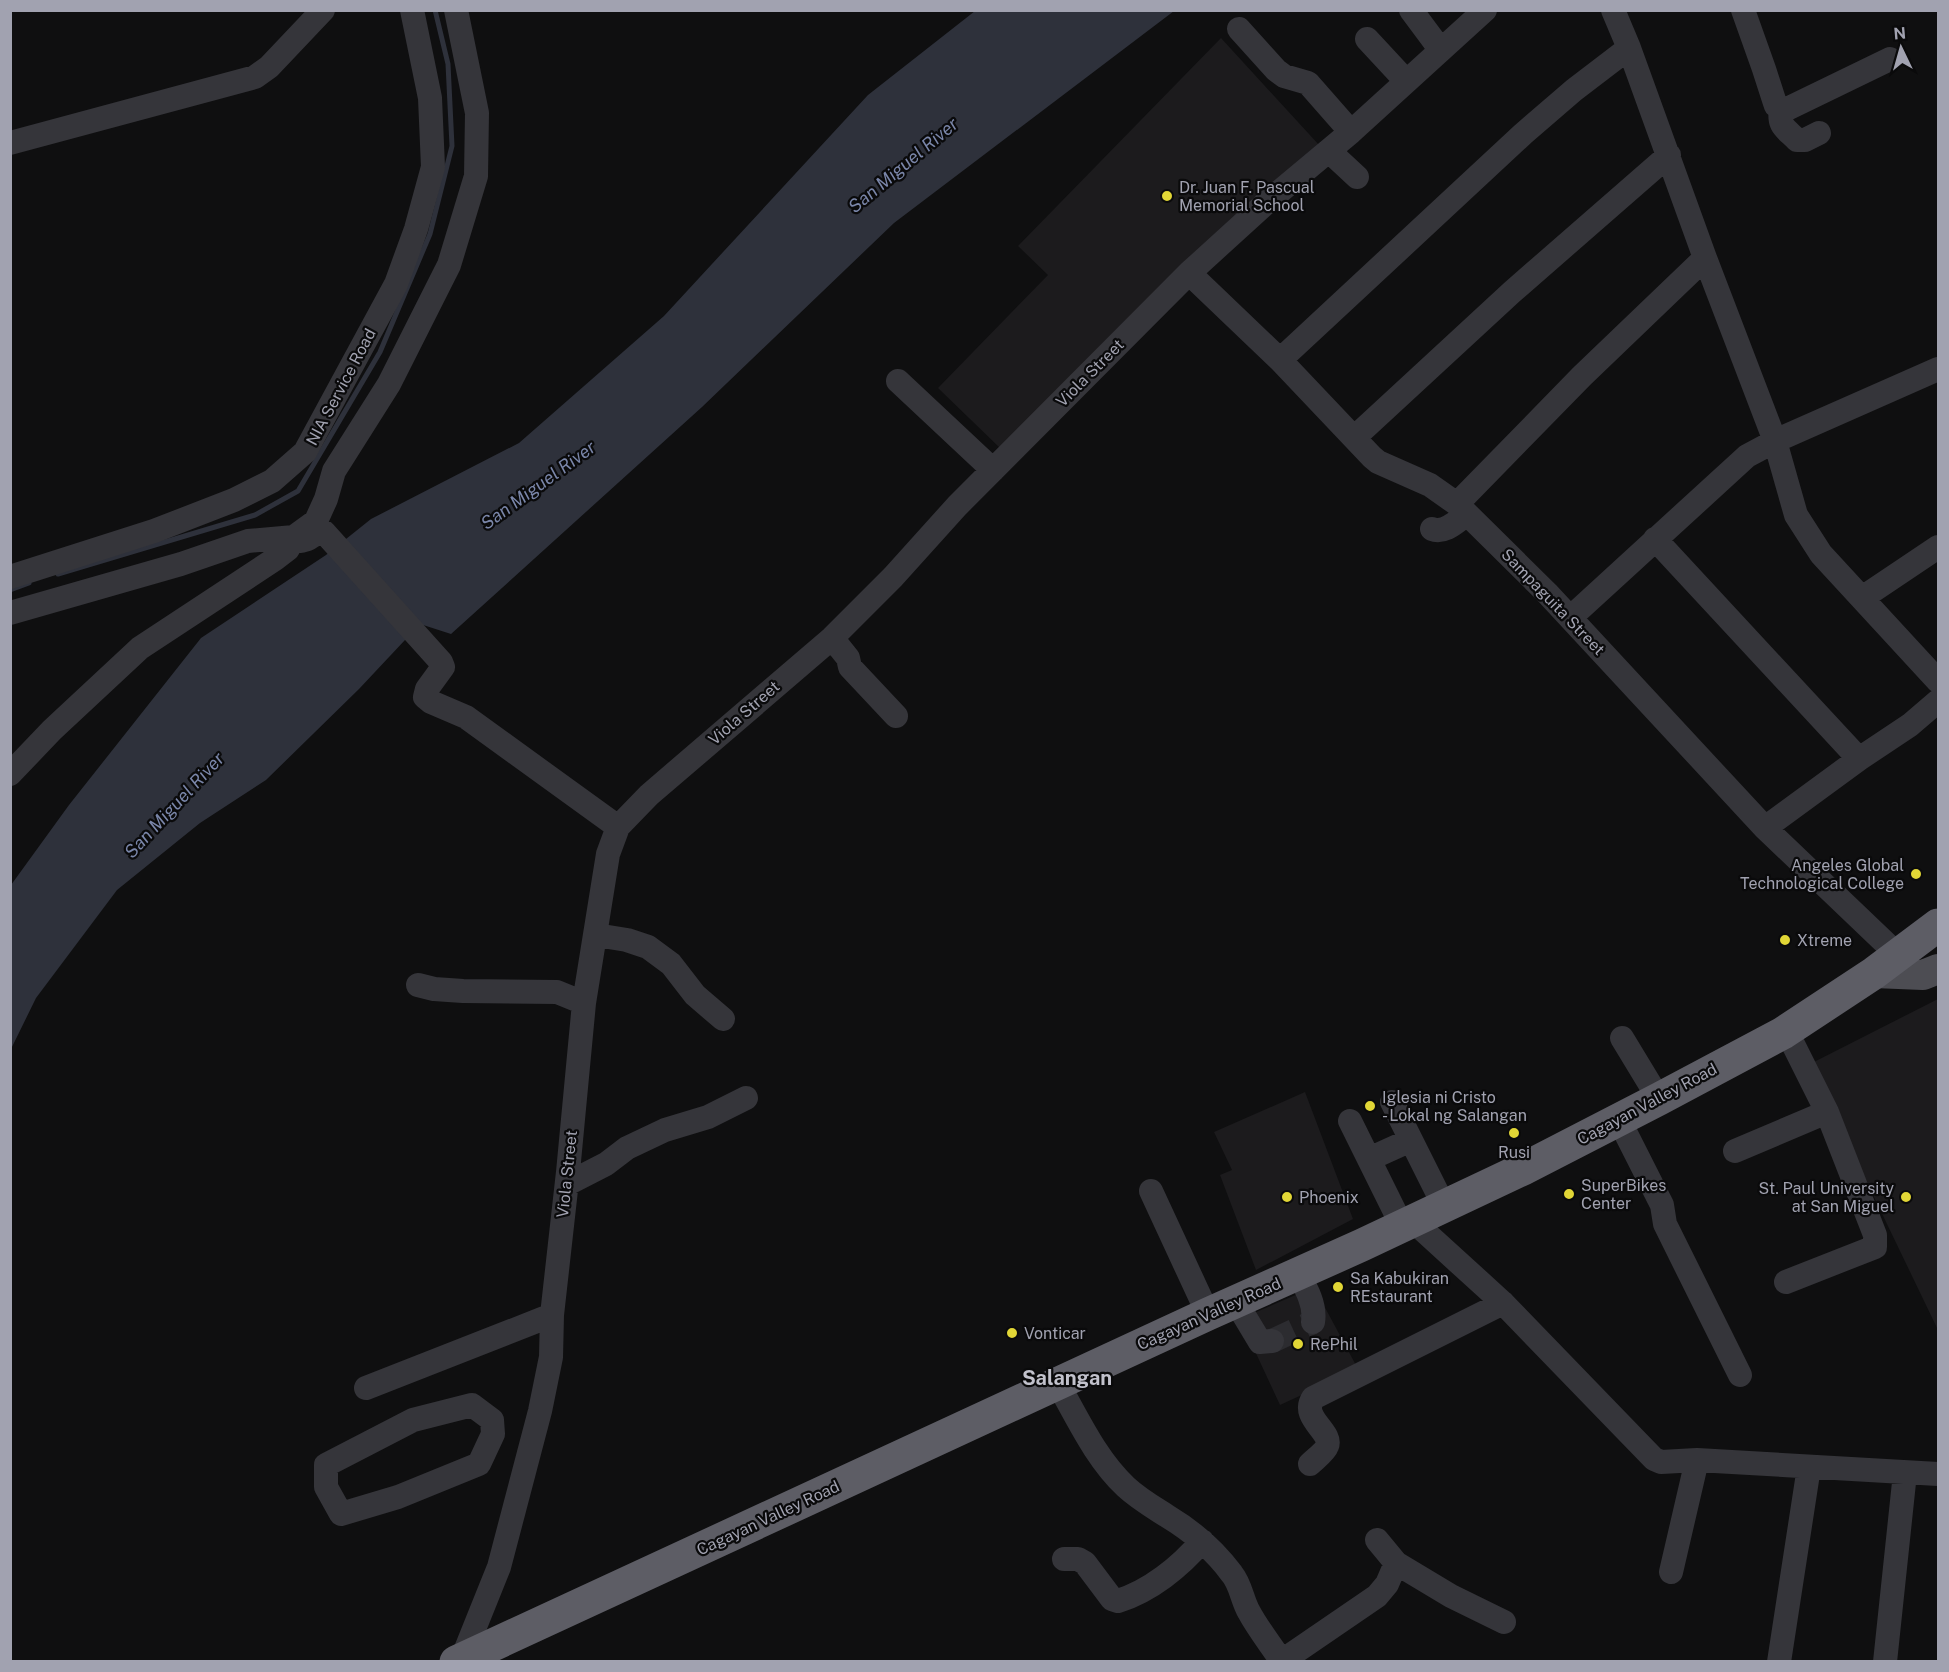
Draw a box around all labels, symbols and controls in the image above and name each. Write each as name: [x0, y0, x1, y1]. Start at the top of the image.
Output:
north arrow: [1871, 18, 1931, 78]
text: N: [1893, 24, 1907, 44]
water label: San Miguel River: [844, 113, 962, 217]
place label: Dr. Juan F. Pascual Memorial School: [1179, 178, 1315, 215]
marker: Dr. Juan F. Pascual Memorial School: [1160, 189, 1174, 203]
street label: NIA Service Road: [302, 325, 380, 449]
street label: Viola Street: [1052, 335, 1128, 411]
water label: San Miguel River: [477, 436, 600, 534]
street label: Sampaguita Street: [1497, 545, 1609, 659]
street label: Viola Street: [705, 677, 783, 749]
water label: San Miguel River: [120, 748, 228, 862]
place label: Angeles Global Technological College: [1740, 856, 1904, 893]
marker: Angeles Global Technological College: [1909, 867, 1923, 881]
place label: Xtreme: [1797, 931, 1852, 950]
marker: Xtreme: [1778, 933, 1792, 947]
street label: Cagayan Valley Road: [1574, 1059, 1720, 1149]
place label: Iglesia ni Cristo - Lokal ng Salangan: [1382, 1088, 1527, 1125]
marker: Iglesia ni Cristo - Lokal ng Salangan: [1363, 1099, 1377, 1113]
marker: Rusi: [1507, 1126, 1521, 1140]
street label: Viola Street: [553, 1129, 581, 1219]
place label: Rusi: [1498, 1143, 1530, 1162]
place label: SuperBikes Center: [1581, 1176, 1666, 1213]
place label: St. Paul University at San Miguel: [1759, 1179, 1894, 1216]
marker: SuperBikes Center: [1562, 1187, 1576, 1201]
place label: Phoenix: [1299, 1188, 1359, 1207]
marker: Phoenix: [1280, 1190, 1294, 1204]
marker: St. Paul University at San Miguel: [1899, 1190, 1913, 1204]
place label: Sa Kabukiran REstaurant: [1350, 1269, 1449, 1306]
street label: Cagayan Valley Road: [1134, 1274, 1284, 1354]
marker: Sa Kabukiran REstaurant: [1331, 1280, 1345, 1294]
place label: Vonticar: [1024, 1324, 1086, 1343]
marker: Vonticar: [1005, 1326, 1019, 1340]
place label: RePhil: [1310, 1335, 1358, 1354]
marker: RePhil: [1291, 1337, 1305, 1351]
district label: Salangan: [1022, 1366, 1112, 1390]
street label: Cagayan Valley Road: [694, 1477, 842, 1559]

